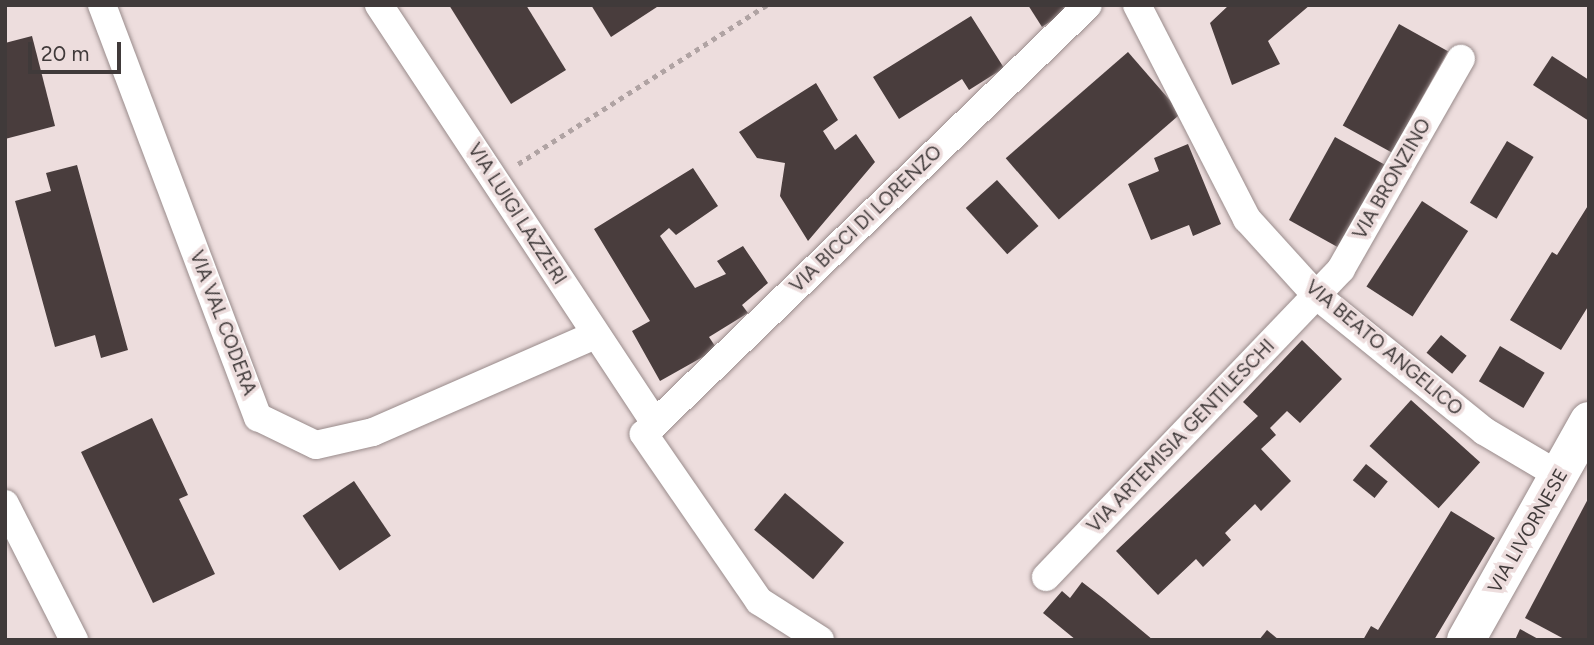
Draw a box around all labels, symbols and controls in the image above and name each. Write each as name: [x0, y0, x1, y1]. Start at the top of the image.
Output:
scale bar: [32, 28, 124, 72]
text: 20 m: [41, 41, 89, 66]
street label: VIA BRONZINO: [1348, 115, 1436, 243]
street label: VIA LUIGI LAZZERI: [463, 139, 571, 289]
street label: VIA BICCI DI LORENZO: [785, 141, 947, 297]
street label: VIA VAL CODERA: [185, 247, 261, 399]
street label: VIA BEATO ANGELICO: [1301, 276, 1467, 420]
street label: VIA ARTEMISIA GENTILESCHI: [1083, 335, 1279, 537]
street label: VIA LIVORNESE: [1483, 465, 1573, 597]

